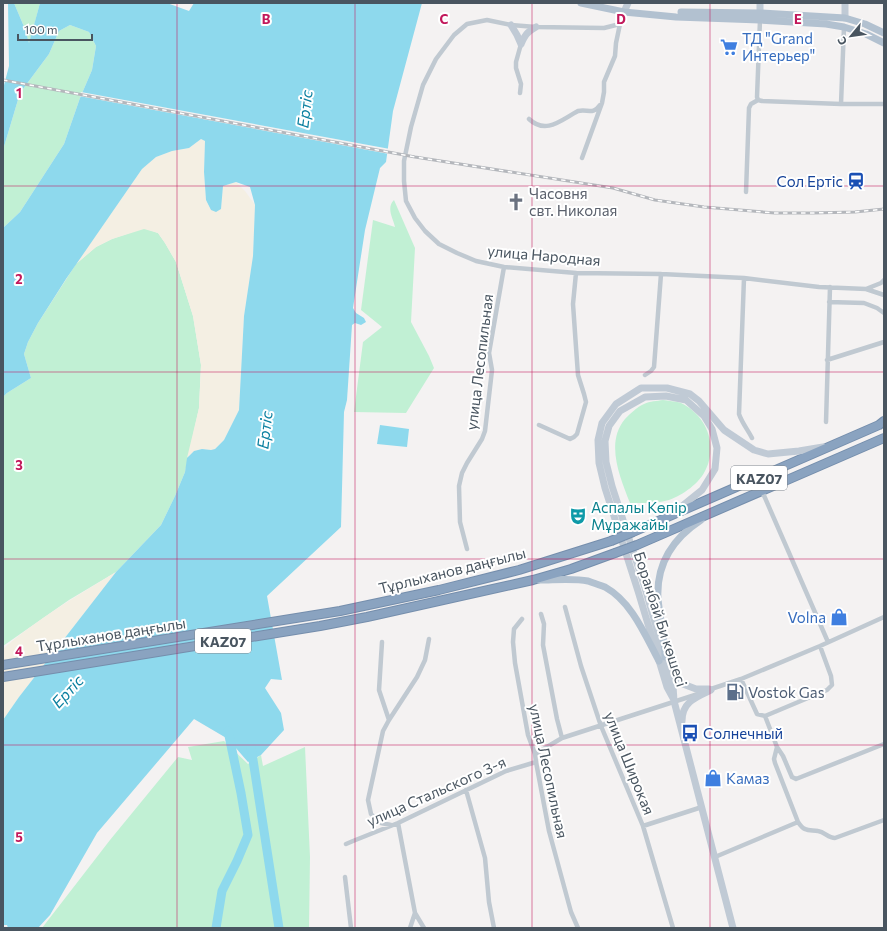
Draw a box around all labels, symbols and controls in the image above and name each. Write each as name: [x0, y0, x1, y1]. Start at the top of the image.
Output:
text: B: [262, 11, 271, 27]
text: C: [440, 11, 449, 27]
text: D: [616, 11, 626, 27]
text: E: [794, 11, 802, 27]
scale bar: [18, 16, 92, 42]
north arrow: [831, 16, 871, 56]
text: 100 m: [24, 22, 58, 36]
place label: ТД "Grand Интерьер": [742, 29, 815, 64]
text: С: [834, 34, 849, 48]
supermarket icon: ТД "Grand Интерьер": [719, 37, 739, 57]
text: 1: [16, 85, 22, 101]
water label: Ертіс: [292, 89, 316, 129]
station icon: Сол Ертіс: [846, 171, 866, 191]
place label: Сол Ертіс: [776, 172, 843, 190]
place label: Часовня свт. Николая: [529, 184, 617, 219]
church icon: Часовня свт. Николая: [506, 192, 526, 212]
street label: улица Народная: [487, 241, 601, 269]
text: 2: [15, 271, 23, 287]
street label: улица Лесопильная: [462, 293, 496, 431]
water label: Ертіс: [252, 410, 276, 450]
text: 3: [15, 457, 23, 473]
road number: KAZ07: [731, 466, 787, 490]
place label: Аспалы Көпір Мұражайы: [591, 498, 687, 533]
theatre icon: Аспалы Көпір Мұражайы: [568, 506, 588, 526]
street label: Тұрлыханов даңғылы: [377, 543, 527, 597]
street label: Боранбай Би көшесі: [631, 549, 691, 689]
shop icon: Volna: [829, 607, 849, 627]
place label: Volna: [788, 608, 826, 626]
street label: Тұрлыханов даңғылы: [35, 613, 187, 655]
road number: KAZ07: [195, 629, 251, 653]
text: 4: [15, 643, 23, 659]
water label: Ертіс: [47, 671, 87, 711]
fuel station icon: Vostok Gas: [725, 682, 745, 702]
place label: Vostok Gas: [748, 683, 825, 701]
street label: улица Лесопильная: [526, 702, 572, 840]
street label: улица Широкая: [601, 709, 659, 817]
bus stop icon: Солнечный: [680, 723, 700, 743]
place label: Солнечный: [703, 724, 783, 742]
street label: улица Стальского 3-я: [364, 752, 508, 830]
shop icon: Камаз: [703, 768, 723, 788]
place label: Камаз: [726, 769, 770, 787]
text: 5: [15, 829, 23, 845]

